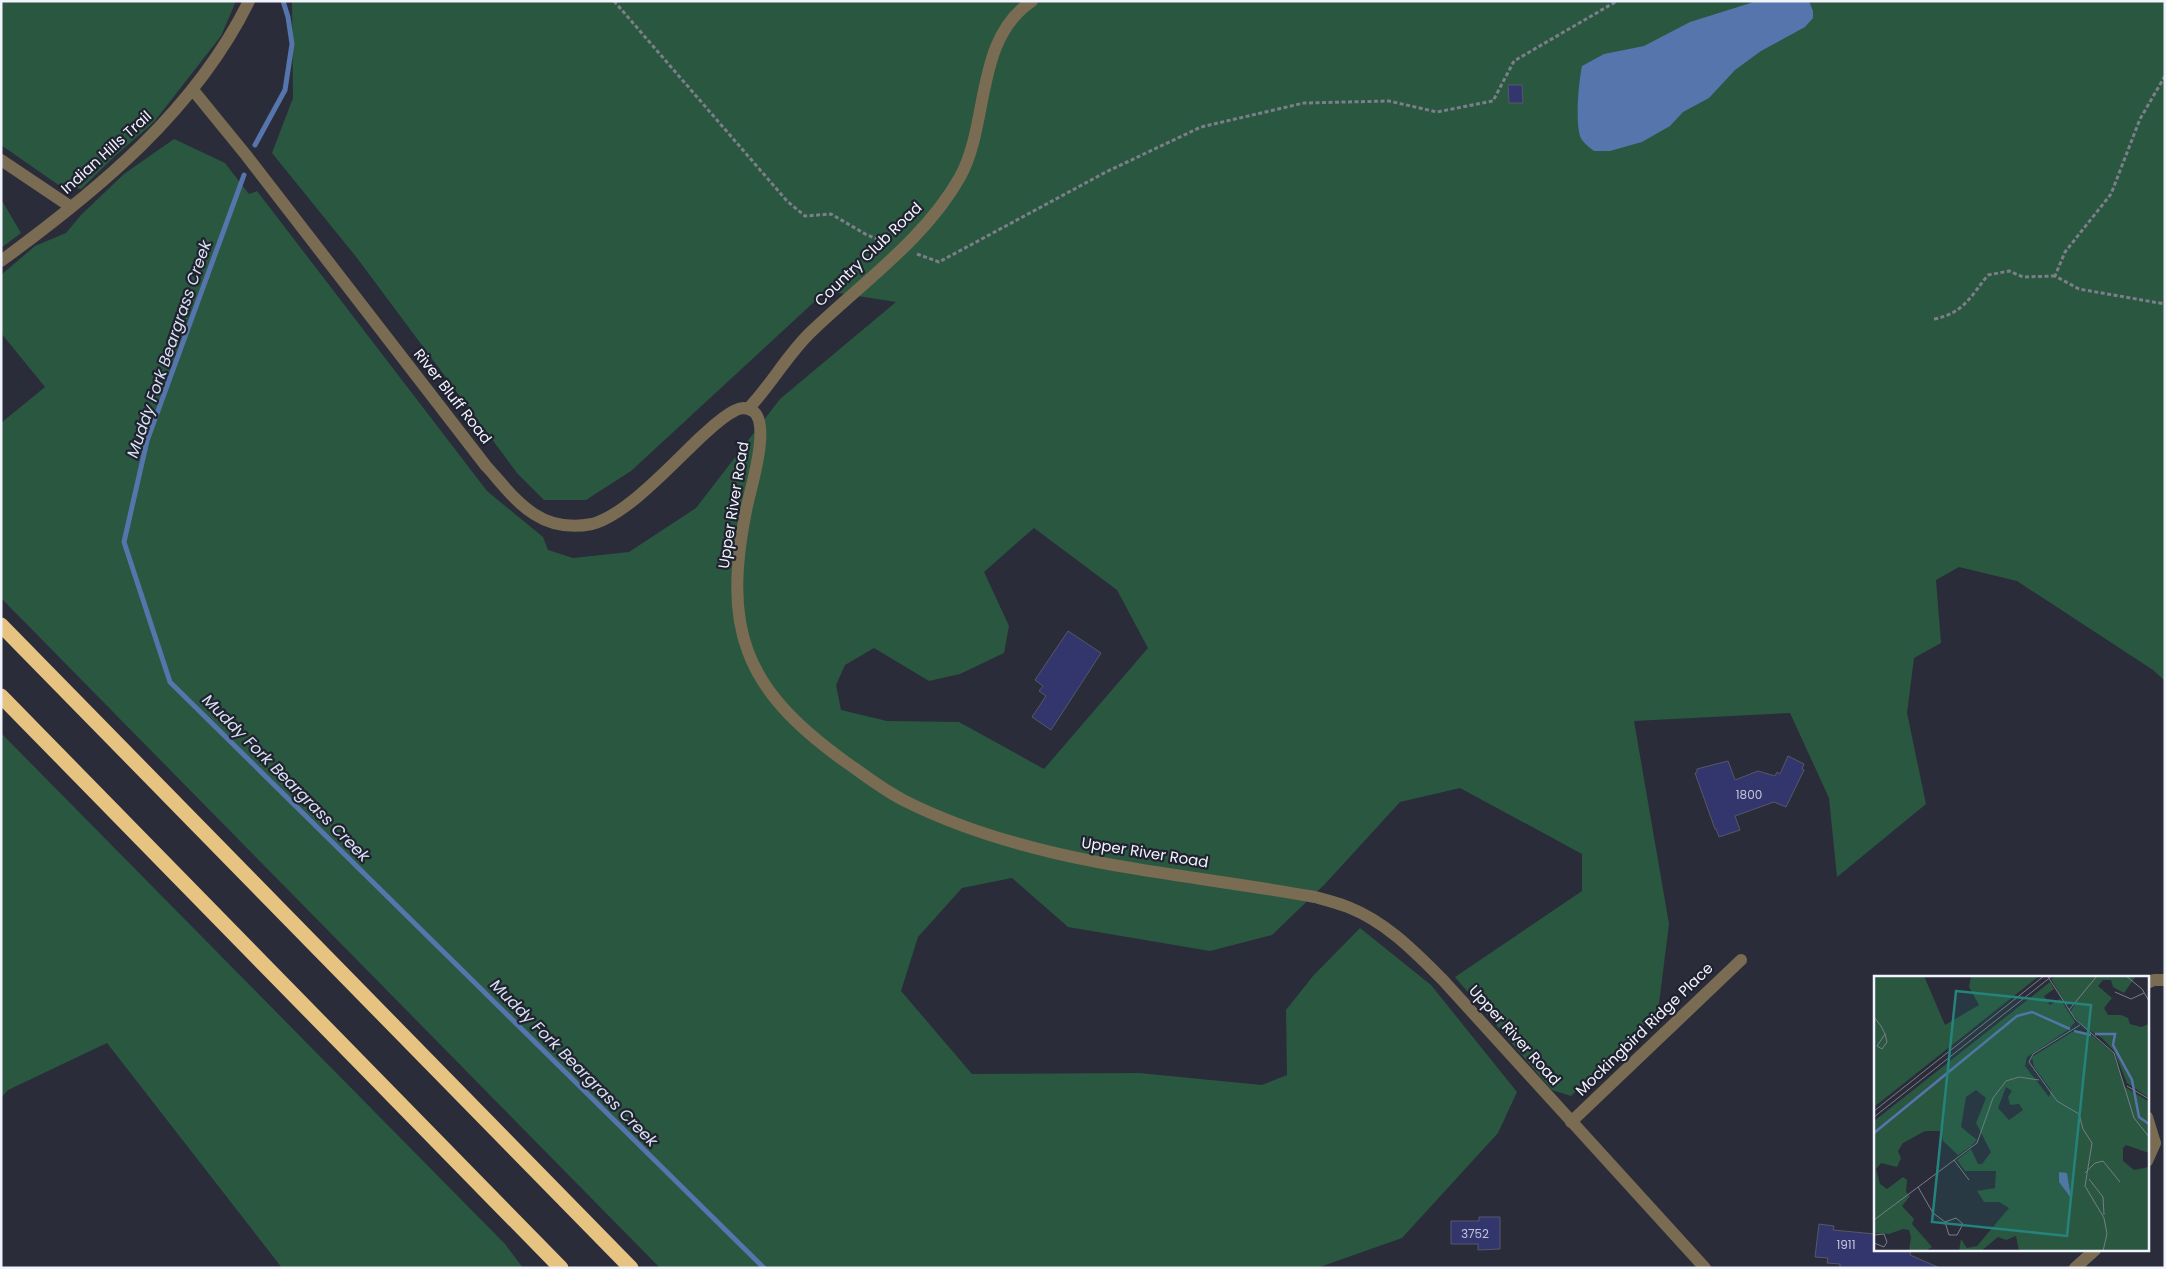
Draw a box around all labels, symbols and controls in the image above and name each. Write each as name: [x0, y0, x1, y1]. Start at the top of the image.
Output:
street label: Indian Hills Trail: [56, 106, 156, 198]
street label: Country Club Road: [810, 197, 926, 311]
water label: Muddy Fork Beargrass Creek: [121, 236, 217, 461]
street label: River Bluff Road: [409, 344, 497, 448]
street label: Upper River Road: [713, 440, 753, 570]
water label: Muddy Fork Beargrass Creek: [197, 689, 376, 868]
house number: 1800: [1736, 786, 1762, 803]
street label: Upper River Road: [1080, 832, 1210, 872]
street label: Mockingbird Ridge Place: [1571, 958, 1717, 1100]
water label: Muddy Fork Beargrass Creek: [485, 974, 664, 1153]
inset map: [1874, 976, 2148, 1252]
street label: Upper River Road: [1464, 980, 1566, 1090]
house number: 3752: [1461, 1225, 1489, 1242]
house number: 1911: [1836, 1236, 1856, 1253]

